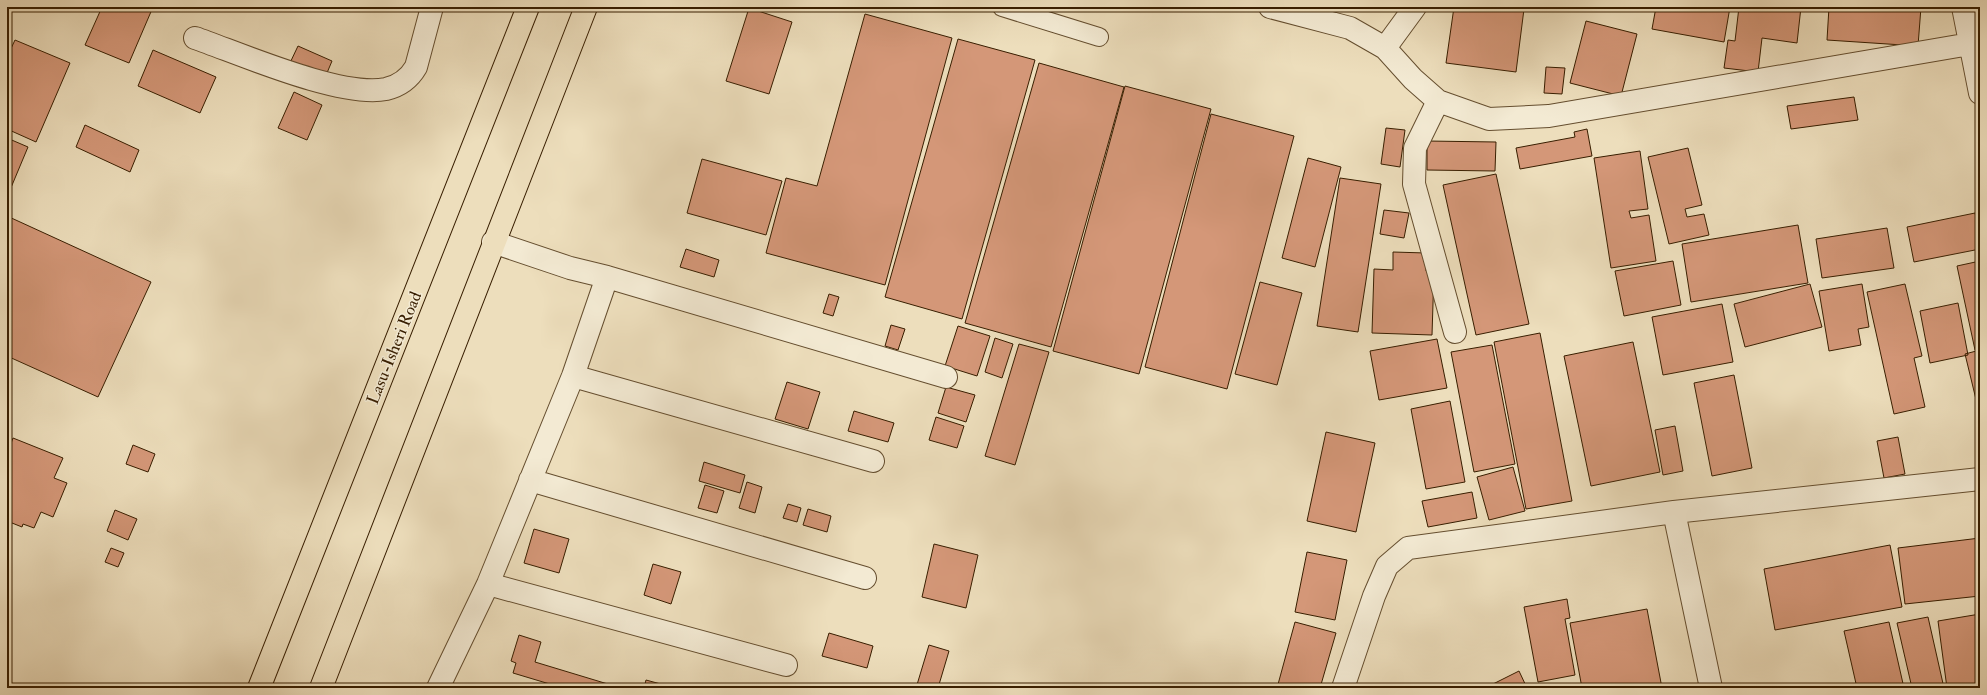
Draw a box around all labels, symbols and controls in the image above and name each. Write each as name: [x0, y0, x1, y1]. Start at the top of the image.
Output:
street label: Lasu-Isheri Road: [362, 288, 426, 407]

